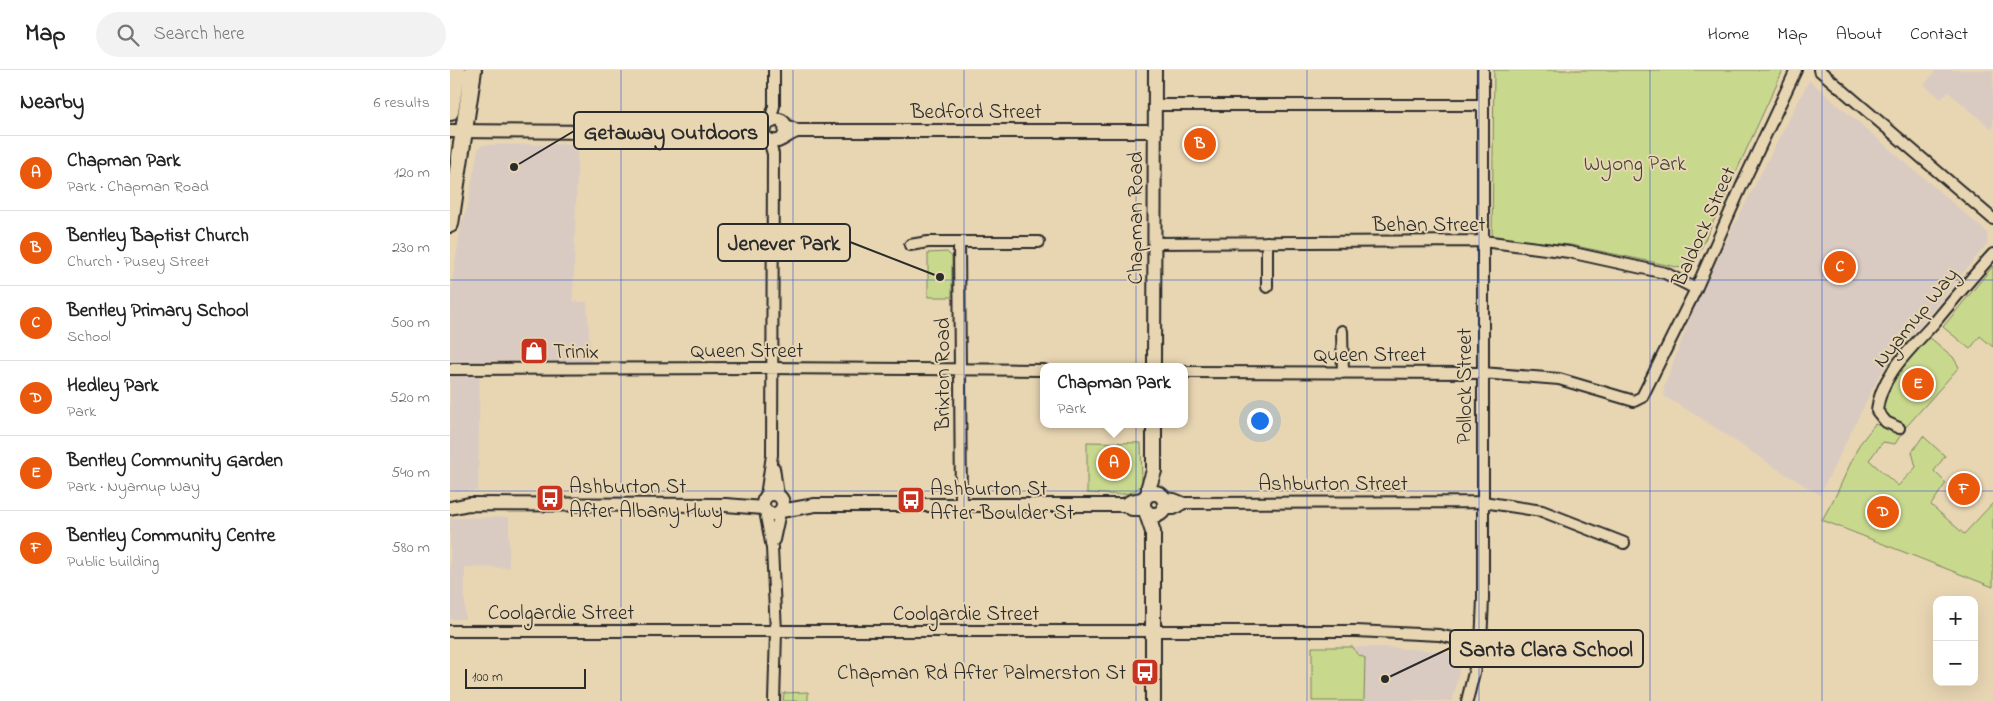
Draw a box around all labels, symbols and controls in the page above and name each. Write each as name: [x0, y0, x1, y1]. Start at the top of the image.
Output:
search box: [96, 12, 446, 57]
text: Map: [25, 17, 66, 52]
icon: search: [114, 21, 142, 49]
text: Search here: [154, 21, 245, 48]
text: Home: [1708, 22, 1749, 48]
text: Map: [1777, 22, 1808, 48]
text: About: [1836, 22, 1882, 48]
text: Contact: [1910, 22, 1968, 48]
text: Nearby: [20, 88, 84, 118]
text: 6 results: [373, 91, 430, 115]
street label: Bedford Street: [909, 98, 1042, 128]
callout: Getaway Outdoors: [574, 112, 768, 149]
text: Getaway Outdoors: [584, 118, 758, 151]
pin: B: [1184, 125, 1216, 163]
text: Chapman Park: [67, 148, 181, 175]
park label: Wyong Park: [1584, 150, 1687, 182]
street label: Chapman Road: [1122, 151, 1152, 285]
text: A: [31, 161, 41, 185]
text: 120 m: [394, 161, 430, 185]
street label: Baldock Street: [1665, 162, 1745, 292]
text: Park · Chapman Road: [67, 175, 209, 199]
street label: Behan Street: [1371, 211, 1486, 241]
text: Bentley Baptist Church: [67, 223, 249, 250]
callout: Jenever Park: [718, 224, 850, 261]
text: Jenever Park: [728, 229, 842, 261]
text: B: [31, 236, 41, 260]
text: 230 m: [392, 236, 430, 260]
pin: C: [1824, 248, 1856, 286]
text: Church · Pusey Street: [67, 250, 210, 274]
street label: Nyamup Way: [1867, 262, 1968, 376]
text: Bentley Primary School: [67, 298, 249, 325]
text: C: [32, 311, 40, 335]
text: 500 m: [391, 311, 430, 335]
street label: Brixton Road: [929, 317, 959, 432]
text: School: [67, 325, 111, 349]
street label: Pollock Street: [1451, 328, 1481, 444]
shop icon: Trinix: [519, 336, 549, 366]
street label: Queen Street: [691, 337, 803, 367]
place label: Trinix: [553, 338, 599, 368]
street label: Queen Street: [1314, 341, 1426, 371]
popup: [1040, 363, 1188, 428]
pin: E: [1902, 365, 1934, 403]
text: Chapman Park: [1057, 370, 1171, 397]
text: Hedley Park: [67, 373, 159, 400]
text: D: [30, 386, 42, 410]
text: 520 m: [390, 386, 430, 410]
text: Park: [1057, 397, 1086, 421]
text: Park: [67, 400, 96, 424]
your location: [1247, 408, 1273, 434]
pin: A: [1098, 444, 1130, 482]
text: Bentley Community Garden: [67, 448, 283, 475]
text: E: [31, 461, 41, 485]
text: 540 m: [391, 461, 430, 485]
street label: Ashburton Street: [1258, 470, 1408, 500]
pin: F: [1948, 470, 1980, 508]
place label: Ashburton St After Albany Hwy: [569, 473, 723, 529]
text: Park · Nyamup Way: [67, 475, 200, 499]
place label: Ashburton St After Boulder St: [930, 475, 1074, 529]
bus stop icon: Ashburton St After Albany Hwy: [535, 483, 565, 513]
bus stop icon: Ashburton St After Boulder St: [896, 485, 926, 515]
pin: D: [1867, 493, 1899, 531]
text: Bentley Community Centre: [67, 523, 275, 550]
text: F: [31, 536, 41, 560]
text: 580 m: [392, 536, 430, 560]
text: Public building: [67, 550, 159, 574]
map controls: [1933, 596, 1978, 686]
button: +: [1933, 596, 1978, 641]
street label: Coolgardie Street: [488, 599, 634, 631]
street label: Coolgardie Street: [893, 600, 1039, 632]
callout: Santa Clara School: [1450, 630, 1643, 667]
text: Santa Clara School: [1459, 635, 1633, 667]
button: −: [1933, 641, 1978, 686]
bus stop icon: Chapman Rd After Palmerston St: [1130, 657, 1160, 687]
place label: Chapman Rd After Palmerston St: [837, 659, 1126, 689]
scale bar: [465, 666, 586, 689]
text: 100 m: [472, 667, 503, 688]

